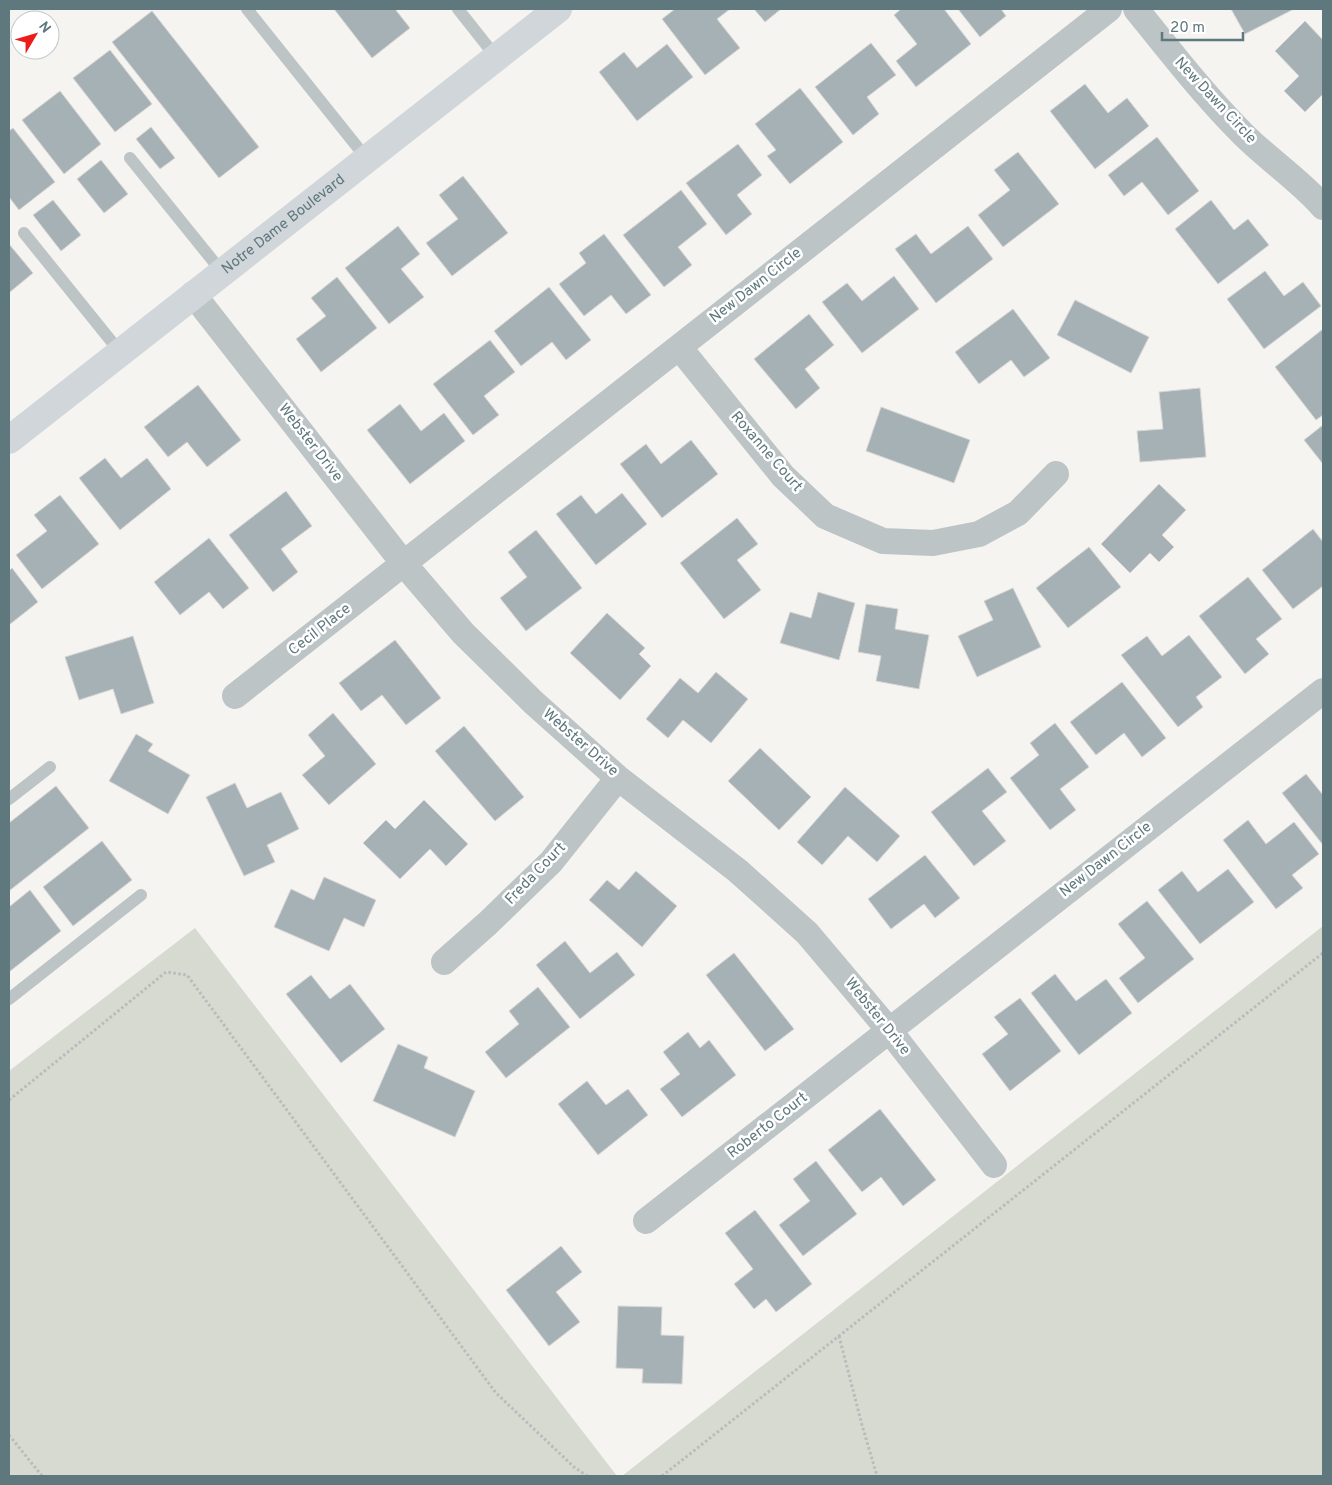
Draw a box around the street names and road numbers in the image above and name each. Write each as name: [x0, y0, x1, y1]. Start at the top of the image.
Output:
street label: New Dawn Circle: [1170, 54, 1260, 148]
street label: Notre Dame Boulevard: [218, 170, 349, 279]
street label: New Dawn Circle: [706, 244, 806, 328]
street label: Webster Drive: [274, 400, 346, 486]
street label: Roxanne Court: [726, 408, 806, 496]
street label: Cecil Place: [285, 600, 355, 660]
street label: Webster Drive: [538, 705, 622, 781]
street label: New Dawn Circle: [1056, 818, 1156, 902]
street label: Freda Court: [502, 839, 570, 909]
street label: Webster Drive: [840, 974, 914, 1060]
street label: Roberto Court: [724, 1089, 812, 1163]

